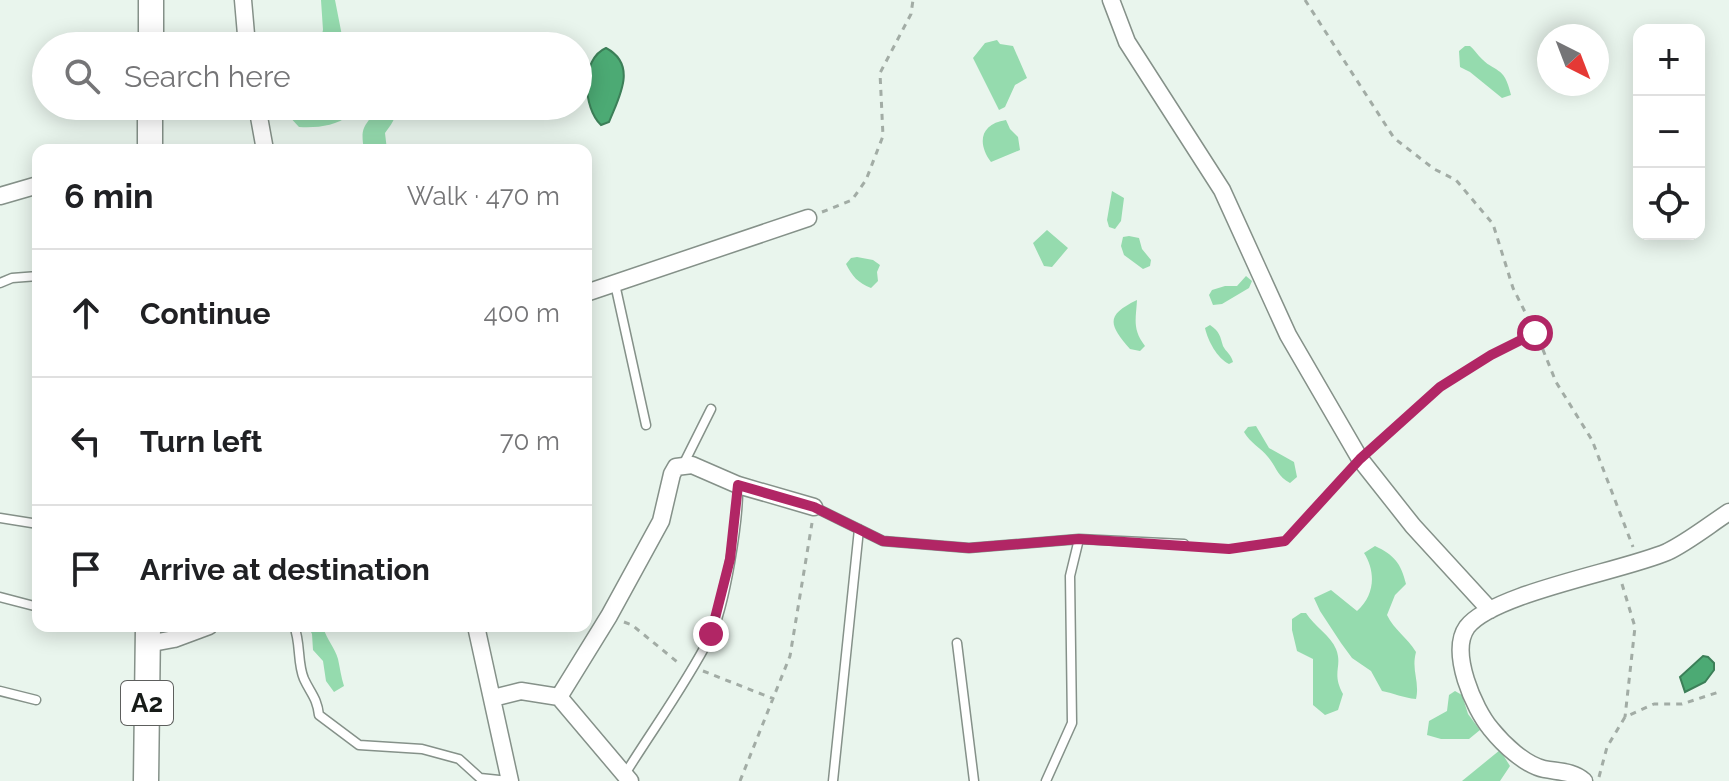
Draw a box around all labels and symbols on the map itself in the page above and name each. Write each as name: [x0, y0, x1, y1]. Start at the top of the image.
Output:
north arrow: [1537, 24, 1609, 96]
route start: [1517, 315, 1553, 351]
route end: [693, 616, 729, 652]
road number: A2: [121, 681, 173, 725]

